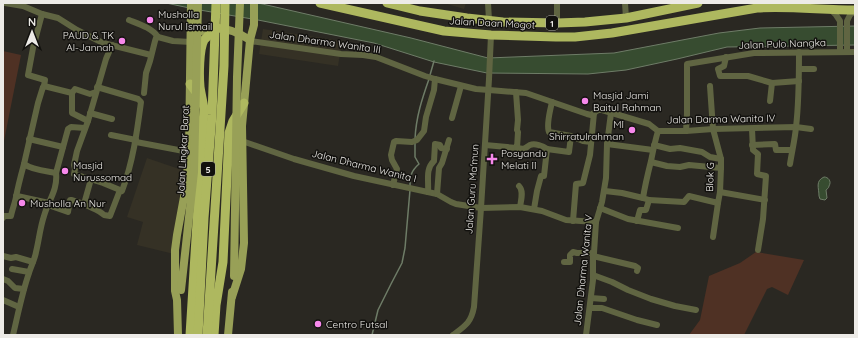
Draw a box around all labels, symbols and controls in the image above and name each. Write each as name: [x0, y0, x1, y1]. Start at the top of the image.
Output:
place label: Musholla Nurul Ismail: [158, 8, 212, 33]
north arrow: [12, 12, 52, 52]
street label: Jalan Daan Mogot: [449, 14, 536, 32]
text: N: [28, 15, 36, 29]
marker: Musholla Nurul Ismail: [145, 15, 155, 25]
road number: 1: [546, 16, 558, 30]
street label: Jalan Dharma Wanita III: [268, 28, 382, 56]
place label: PAUD & TK Al-Jannah: [63, 29, 114, 54]
marker: PAUD & TK Al-Jannah: [117, 36, 127, 46]
street label: Jalan Pulo Nangka: [738, 36, 826, 52]
place label: Masjid Jami Baitul Rahman: [593, 89, 661, 114]
marker: Masjid Jami Baitul Rahman: [580, 96, 590, 106]
street label: Jalan Lingkar Barat: [174, 104, 192, 197]
street label: Jalan Darma Wanita IV: [667, 112, 776, 126]
place label: MI Shirratulrahman: [549, 118, 624, 143]
marker: MI Shirratulrahman: [627, 125, 637, 135]
street label: Jalan Guru Ma'mun: [462, 143, 482, 235]
street label: Jalan Dharma Wanita I: [310, 147, 418, 185]
place label: Posyandu Melati II: [501, 147, 547, 172]
marker: Posyandu Melati II: [486, 153, 498, 165]
place label: Masjid Nurussomad: [73, 159, 132, 184]
road number: 5: [201, 162, 215, 176]
street label: Blok G: [703, 162, 717, 192]
marker: Masjid Nurussomad: [60, 166, 70, 176]
place label: Musholla An Nur: [30, 197, 106, 210]
marker: Musholla An Nur: [17, 198, 27, 208]
street label: Jalan Dharma Wanita V: [571, 213, 595, 326]
place label: Centro Futsal: [326, 318, 388, 331]
marker: Centro Futsal: [313, 319, 323, 329]

